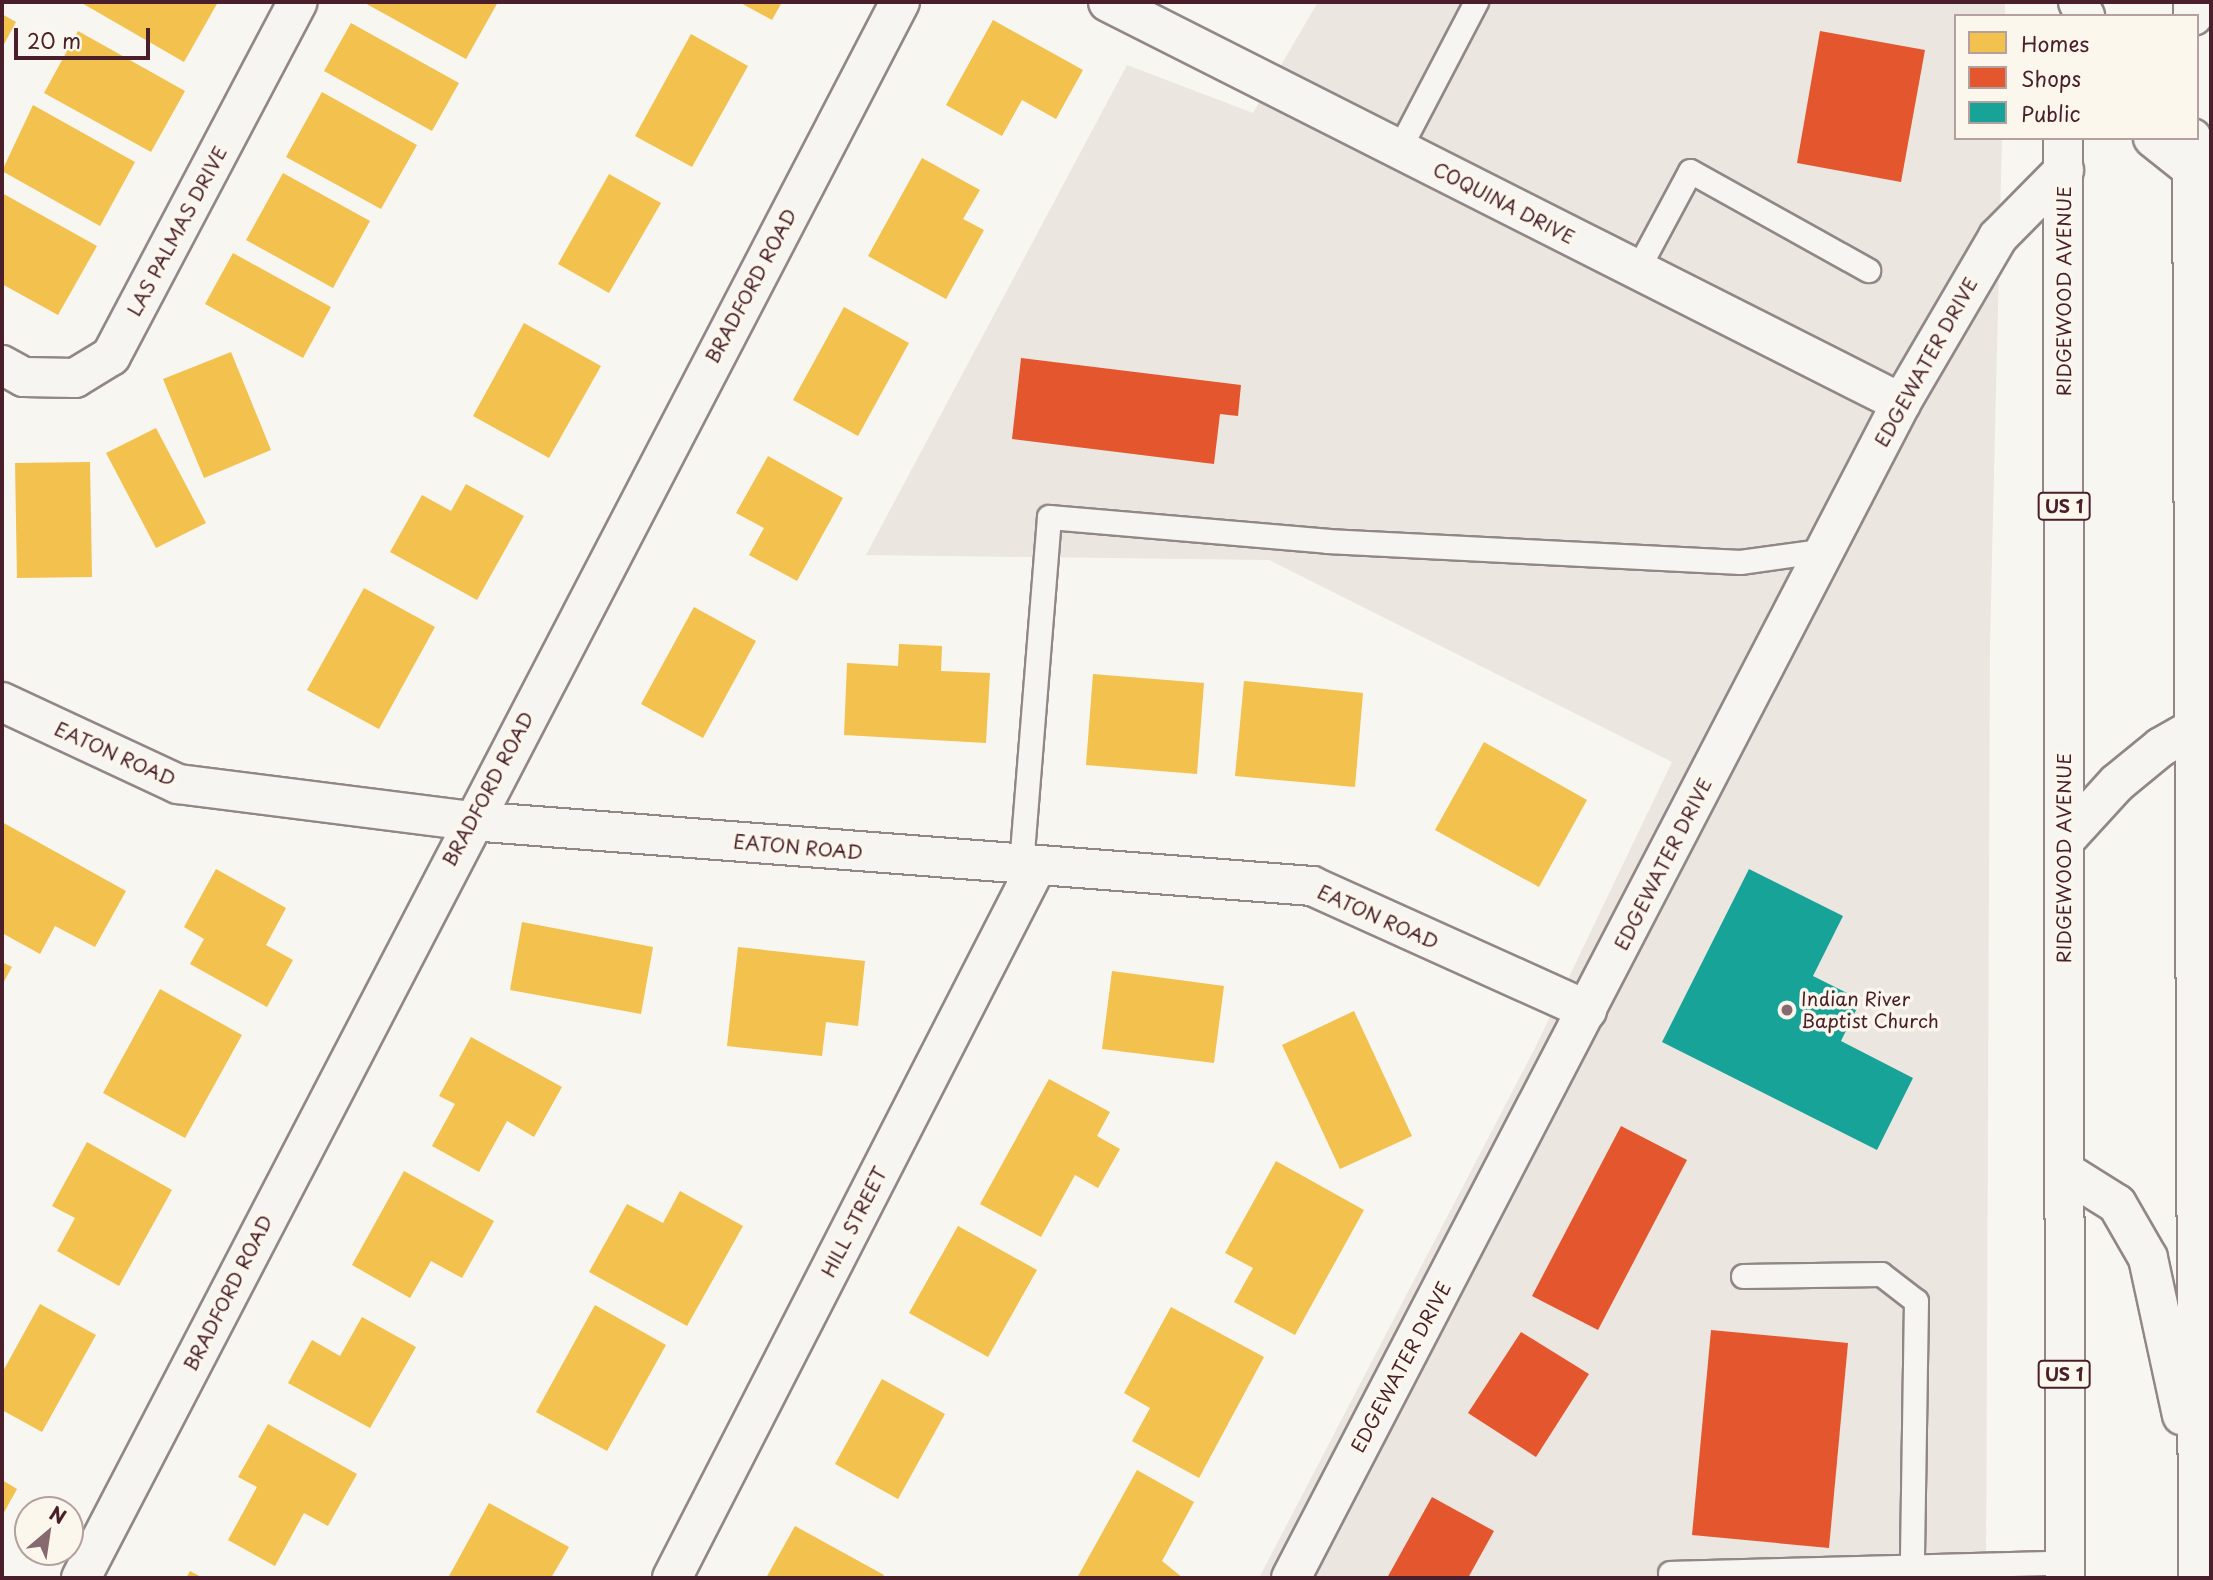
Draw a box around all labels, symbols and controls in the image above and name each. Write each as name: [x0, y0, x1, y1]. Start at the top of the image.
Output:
scale bar: [18, 14, 154, 58]
legend: [1954, 14, 2199, 140]
text: 20 m: [27, 24, 81, 56]
text: Homes: [2021, 27, 2089, 59]
text: Shops: [2021, 62, 2081, 94]
text: Public: [2021, 97, 2081, 129]
street label: LAS PALMAS DRIVE: [123, 143, 231, 319]
street label: COQUINA DRIVE: [1429, 157, 1579, 249]
street label: RIDGEWOOD AVENUE: [2053, 186, 2075, 396]
street label: BRADFORD ROAD: [700, 204, 802, 368]
street label: EDGEWATER DRIVE: [1870, 273, 1982, 451]
road number: US 1: [2036, 492, 2092, 520]
street label: BRADFORD ROAD: [437, 707, 539, 871]
street label: EATON ROAD: [50, 717, 180, 791]
street label: RIDGEWOOD AVENUE: [2053, 753, 2075, 963]
street label: EDGEWATER DRIVE: [1609, 774, 1717, 954]
street label: EATON ROAD: [731, 830, 865, 864]
street label: EATON ROAD: [1313, 880, 1443, 954]
place label: Indian River Baptist Church: [1801, 988, 1939, 1032]
marker: Indian River Baptist Church: [1779, 1002, 1795, 1018]
street label: HILL STREET: [816, 1162, 892, 1282]
street label: BRADFORD ROAD: [179, 1211, 277, 1375]
street label: EDGEWATER DRIVE: [1346, 1277, 1456, 1457]
road number: US 1: [2036, 1359, 2092, 1388]
north arrow: [14, 1496, 84, 1566]
text: N: [45, 1498, 72, 1530]

